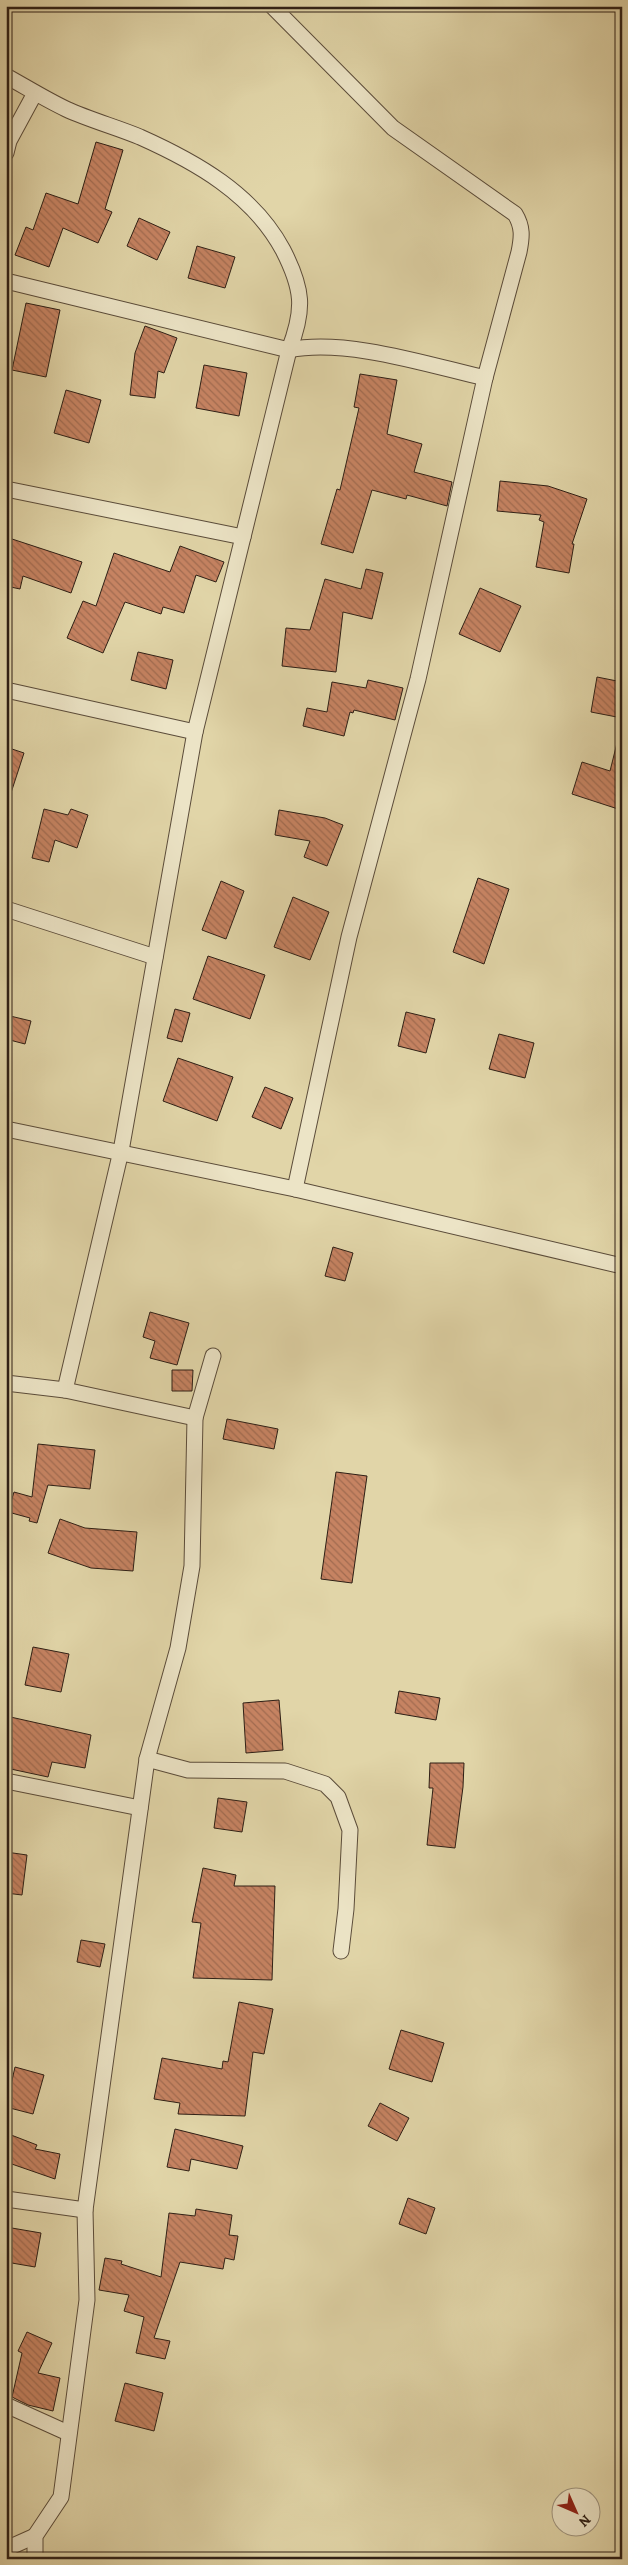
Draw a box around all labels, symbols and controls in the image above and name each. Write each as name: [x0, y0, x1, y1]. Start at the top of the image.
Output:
north arrow: [550, 2488, 600, 2538]
text: N: [575, 2511, 595, 2531]

